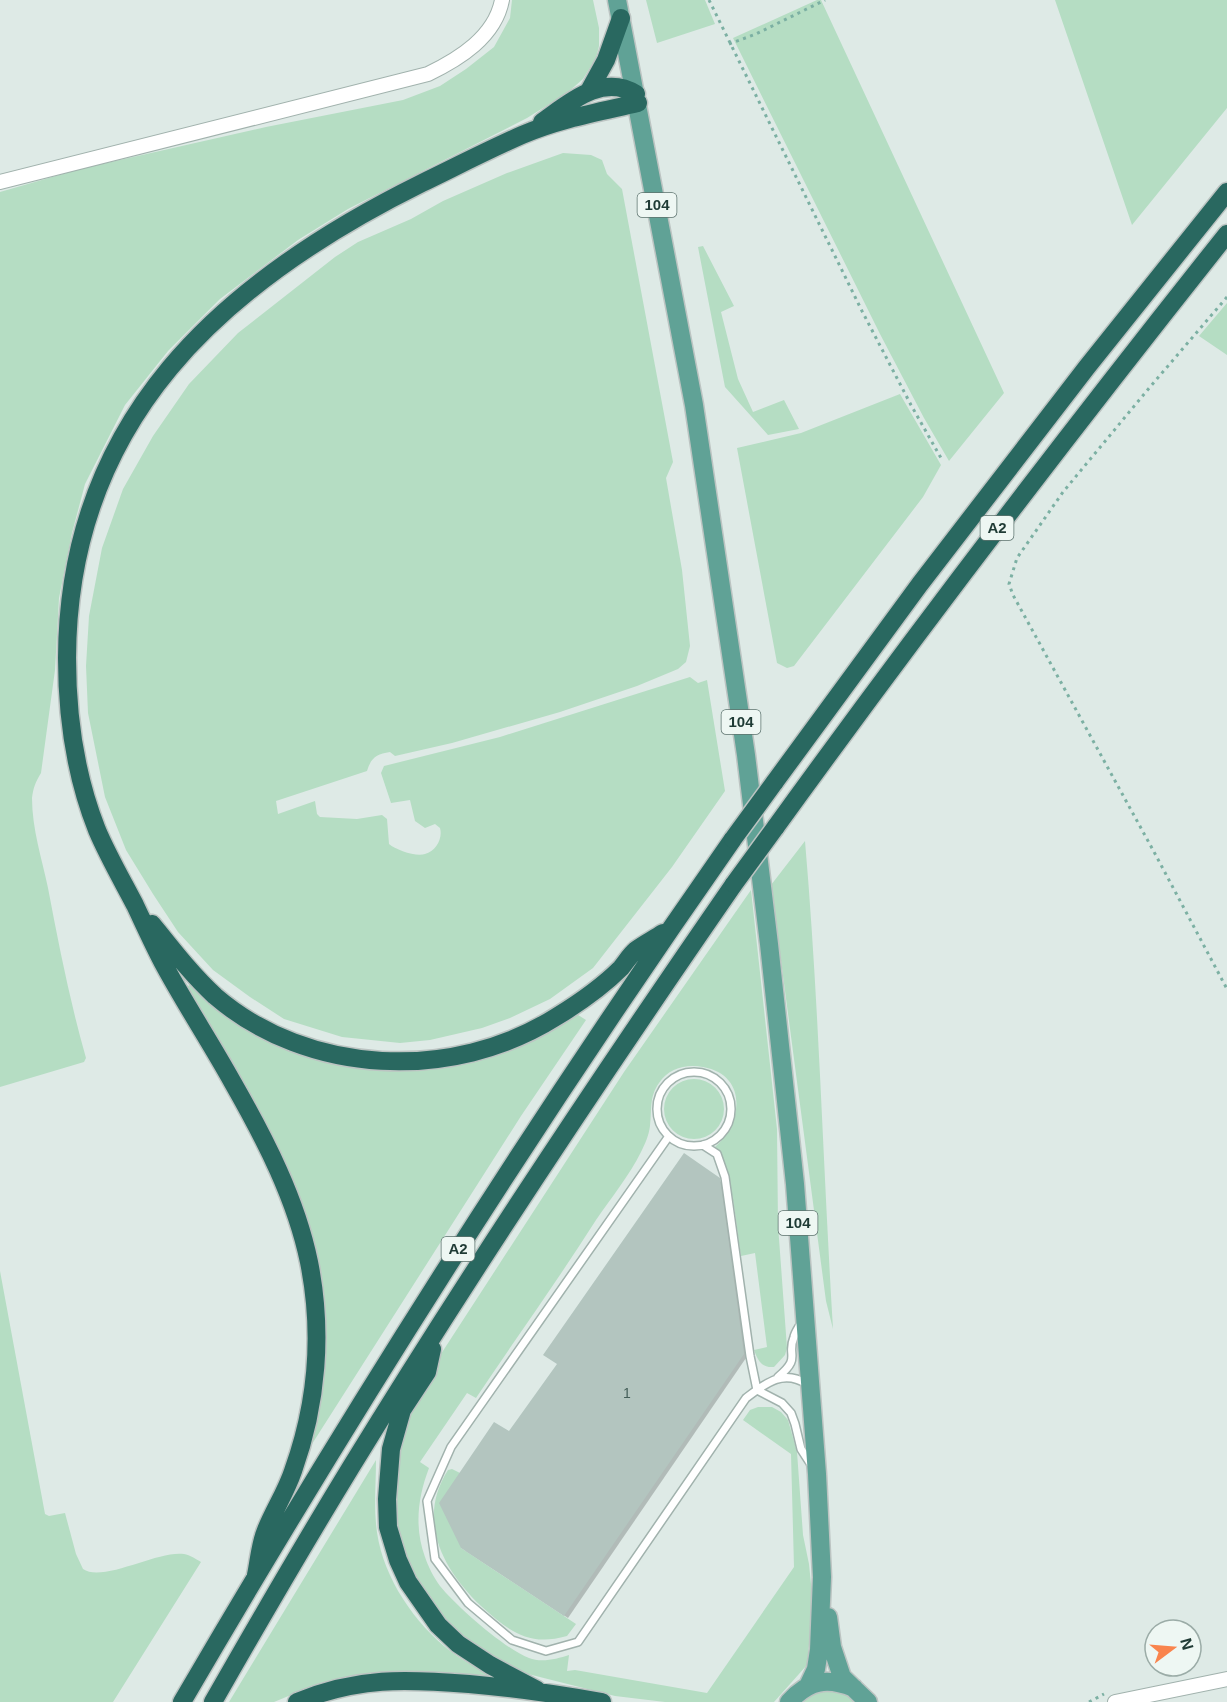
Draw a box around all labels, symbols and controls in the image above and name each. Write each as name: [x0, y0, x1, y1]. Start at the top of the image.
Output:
road number: 104: [638, 193, 676, 217]
road number: A2: [980, 516, 1014, 540]
road number: 104: [722, 710, 760, 734]
road number: 104: [778, 1211, 818, 1235]
road number: A2: [442, 1237, 474, 1261]
house number: 1: [623, 1385, 631, 1401]
north arrow: [1143, 1618, 1203, 1678]
text: N: [1177, 1636, 1197, 1652]

